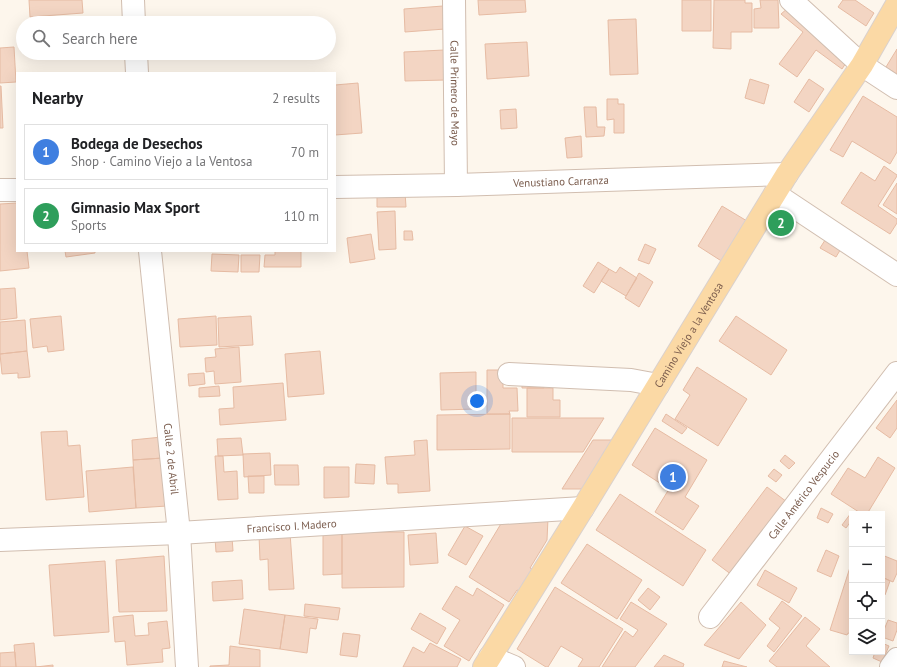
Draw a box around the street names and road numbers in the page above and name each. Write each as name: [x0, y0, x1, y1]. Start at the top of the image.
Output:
street label: Calle Primero de Mayo: [447, 40, 463, 146]
street label: Venustiano Carranza: [512, 173, 609, 190]
street label: Camino Viejo a la Ventosa: [651, 280, 726, 390]
street label: Calle 2 de Abril: [161, 422, 182, 496]
street label: Calle Américo Vespucio: [765, 447, 842, 542]
street label: Francisco I. Madero: [246, 516, 337, 536]

